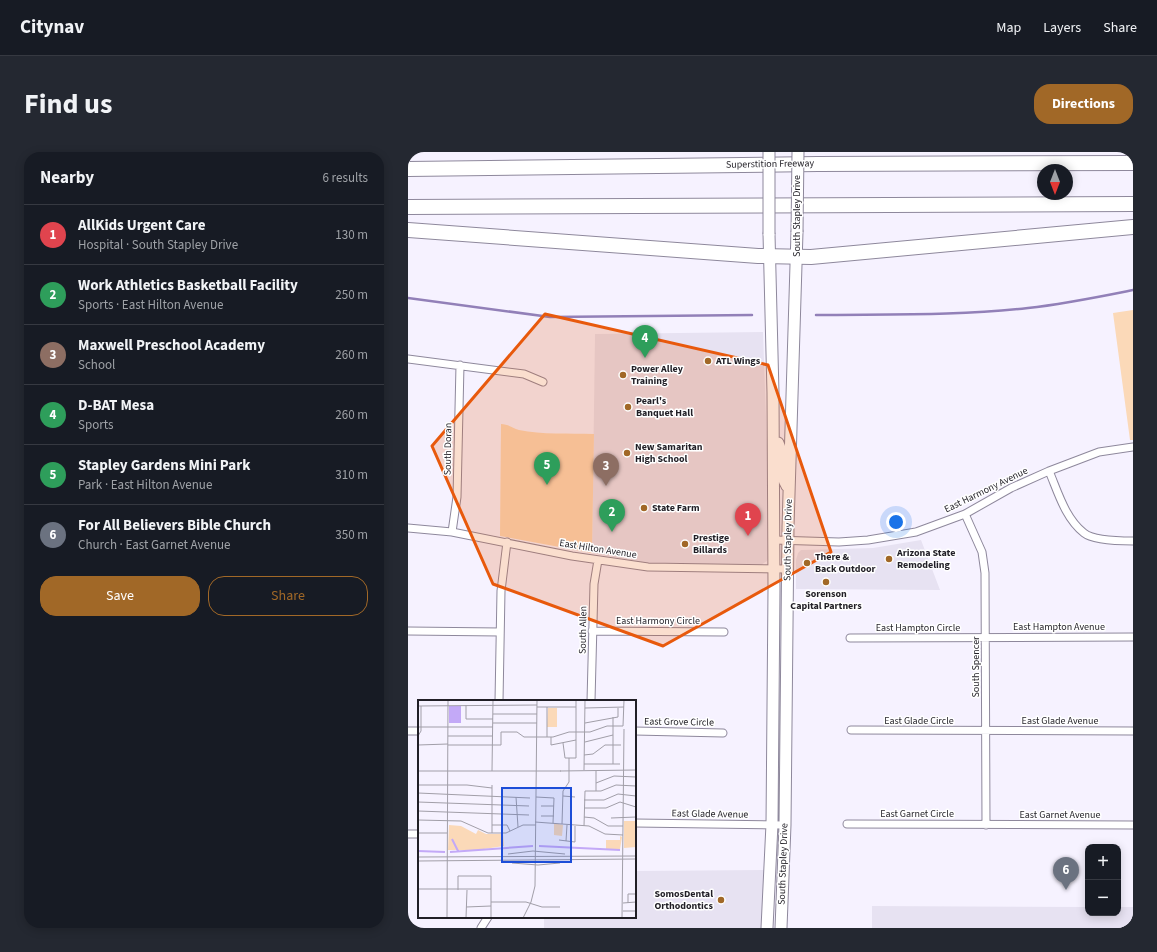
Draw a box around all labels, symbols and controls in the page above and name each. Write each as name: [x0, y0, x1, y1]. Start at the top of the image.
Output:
text: Citynav: [20, 14, 84, 41]
text: Map: [996, 18, 1021, 38]
text: Layers: [1043, 18, 1081, 38]
text: Share: [1103, 18, 1137, 38]
text: Find us: [24, 84, 112, 124]
button: Directions: [1034, 84, 1133, 124]
street label: Superstition Freeway: [726, 156, 815, 172]
north arrow: [1037, 164, 1073, 200]
text: Nearby: [40, 166, 94, 190]
text: 6 results: [323, 169, 368, 187]
street label: South Stapley Drive: [790, 175, 804, 257]
text: AllKids Urgent Care: [78, 215, 206, 236]
text: 1: [50, 226, 56, 244]
text: 130 m: [335, 226, 368, 244]
text: Hospital · South Stapley Drive: [78, 236, 238, 254]
text: Work Athletics Basketball Facility: [78, 275, 298, 296]
text: 2: [50, 286, 56, 304]
text: 250 m: [335, 286, 368, 304]
text: Sports · East Hilton Avenue: [78, 296, 223, 314]
pin: 4: [632, 325, 658, 358]
text: Maxwell Preschool Academy: [78, 335, 265, 356]
text: 3: [50, 346, 56, 364]
text: 260 m: [335, 346, 368, 364]
place label: ATL Wings: [715, 354, 761, 368]
text: School: [78, 356, 115, 374]
marker: ATL Wings: [703, 356, 713, 366]
place label: Power Alley Training: [631, 362, 684, 388]
marker: Power Alley Training: [618, 370, 628, 380]
place label: Pearl's Banquet Hall: [636, 394, 693, 420]
text: D-BAT Mesa: [78, 395, 154, 416]
marker: Pearl's Banquet Hall: [623, 402, 633, 412]
text: 4: [50, 406, 56, 424]
text: 260 m: [335, 406, 368, 424]
text: Sports: [78, 416, 113, 434]
street label: South Doran: [441, 423, 455, 475]
place label: New Samaritan High School: [635, 440, 703, 466]
marker: New Samaritan High School: [622, 448, 632, 458]
pin: 5: [534, 452, 560, 485]
pin: 3: [593, 453, 619, 486]
text: Stapley Gardens Mini Park: [78, 455, 250, 476]
street label: East Harmony Avenue: [942, 464, 1030, 516]
text: 5: [50, 466, 56, 484]
text: 310 m: [335, 466, 368, 484]
text: Park · East Hilton Avenue: [78, 476, 212, 494]
pin: 2: [599, 499, 625, 532]
street label: South Stapley Drive: [780, 499, 796, 581]
place label: State Farm: [652, 501, 700, 515]
marker: State Farm: [639, 503, 649, 513]
pin: 1: [735, 503, 761, 536]
your location: [886, 512, 906, 532]
text: For All Believers Bible Church: [78, 515, 271, 536]
text: 6: [50, 526, 56, 544]
text: 350 m: [335, 526, 368, 544]
place label: Prestige Billards: [693, 531, 729, 557]
text: Church · East Garnet Avenue: [78, 536, 231, 554]
street label: East Hilton Avenue: [558, 536, 638, 562]
marker: Prestige Billards: [680, 539, 690, 549]
place label: Arizona State Remodeling: [896, 546, 955, 572]
place label: There & Back Outdoor: [815, 550, 875, 576]
marker: Arizona State Remodeling: [884, 554, 894, 564]
marker: There & Back Outdoor: [802, 558, 812, 568]
button: Save: [40, 576, 200, 616]
button: Share: [208, 576, 368, 616]
marker: Sorenson Capital Partners: [821, 577, 831, 587]
place label: Sorenson Capital Partners: [790, 587, 862, 613]
street label: South Allen: [576, 606, 590, 654]
street label: East Harmony Circle: [616, 614, 700, 628]
street label: East Hampton Avenue: [1013, 620, 1105, 634]
street label: East Hampton Circle: [876, 621, 960, 635]
street label: South Spencer: [969, 636, 983, 698]
inset map: [418, 700, 636, 918]
street label: East Grove Circle: [644, 714, 714, 730]
street label: East Glade Circle: [884, 714, 954, 728]
street label: East Glade Avenue: [1022, 714, 1098, 728]
street label: East Glade Avenue: [671, 806, 749, 822]
street label: East Garnet Circle: [880, 807, 954, 821]
street label: East Garnet Avenue: [1020, 808, 1100, 822]
street label: South Stapley Drive: [775, 823, 791, 905]
map controls: [1085, 844, 1121, 916]
button: +: [1085, 844, 1121, 880]
pin: 6: [1053, 857, 1079, 890]
button: −: [1085, 880, 1121, 916]
place label: SomosDental Orthodontics: [654, 887, 714, 913]
marker: SomosDental Orthodontics: [716, 895, 726, 905]

